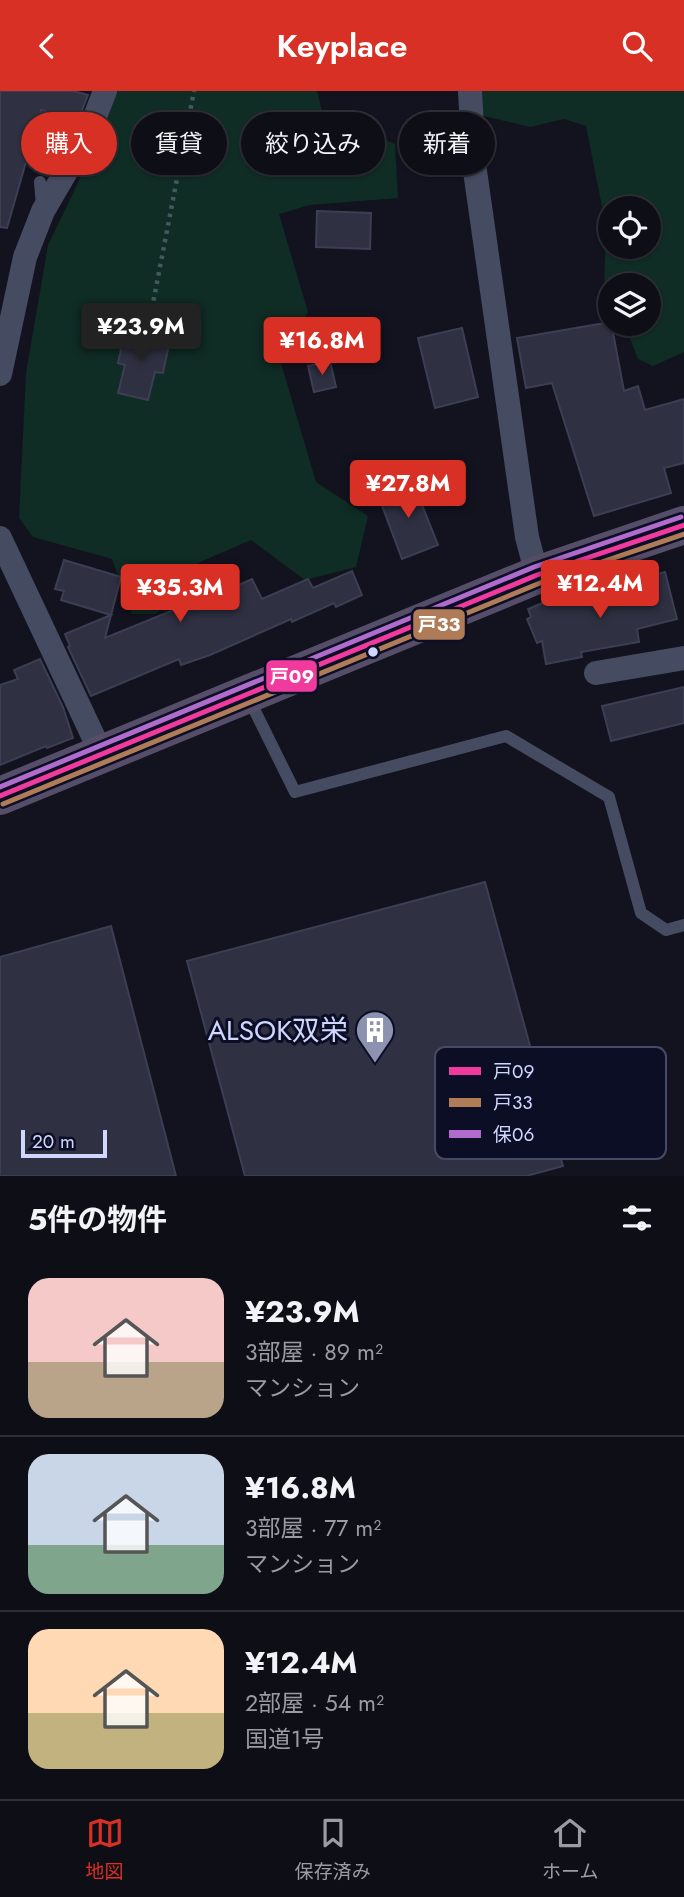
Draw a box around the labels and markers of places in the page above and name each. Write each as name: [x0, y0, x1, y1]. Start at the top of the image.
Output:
pin: ¥23.9M: [84, 303, 198, 363]
pin: ¥16.8M: [265, 317, 379, 377]
pin: ¥27.8M: [351, 461, 465, 520]
pin: ¥12.4M: [543, 561, 657, 620]
pin: ¥35.3M: [123, 565, 237, 624]
unlabelled marker: [366, 645, 380, 659]
building icon: ALSOK双栄: [354, 1009, 396, 1064]
place label: ALSOK双栄: [208, 1010, 348, 1051]

